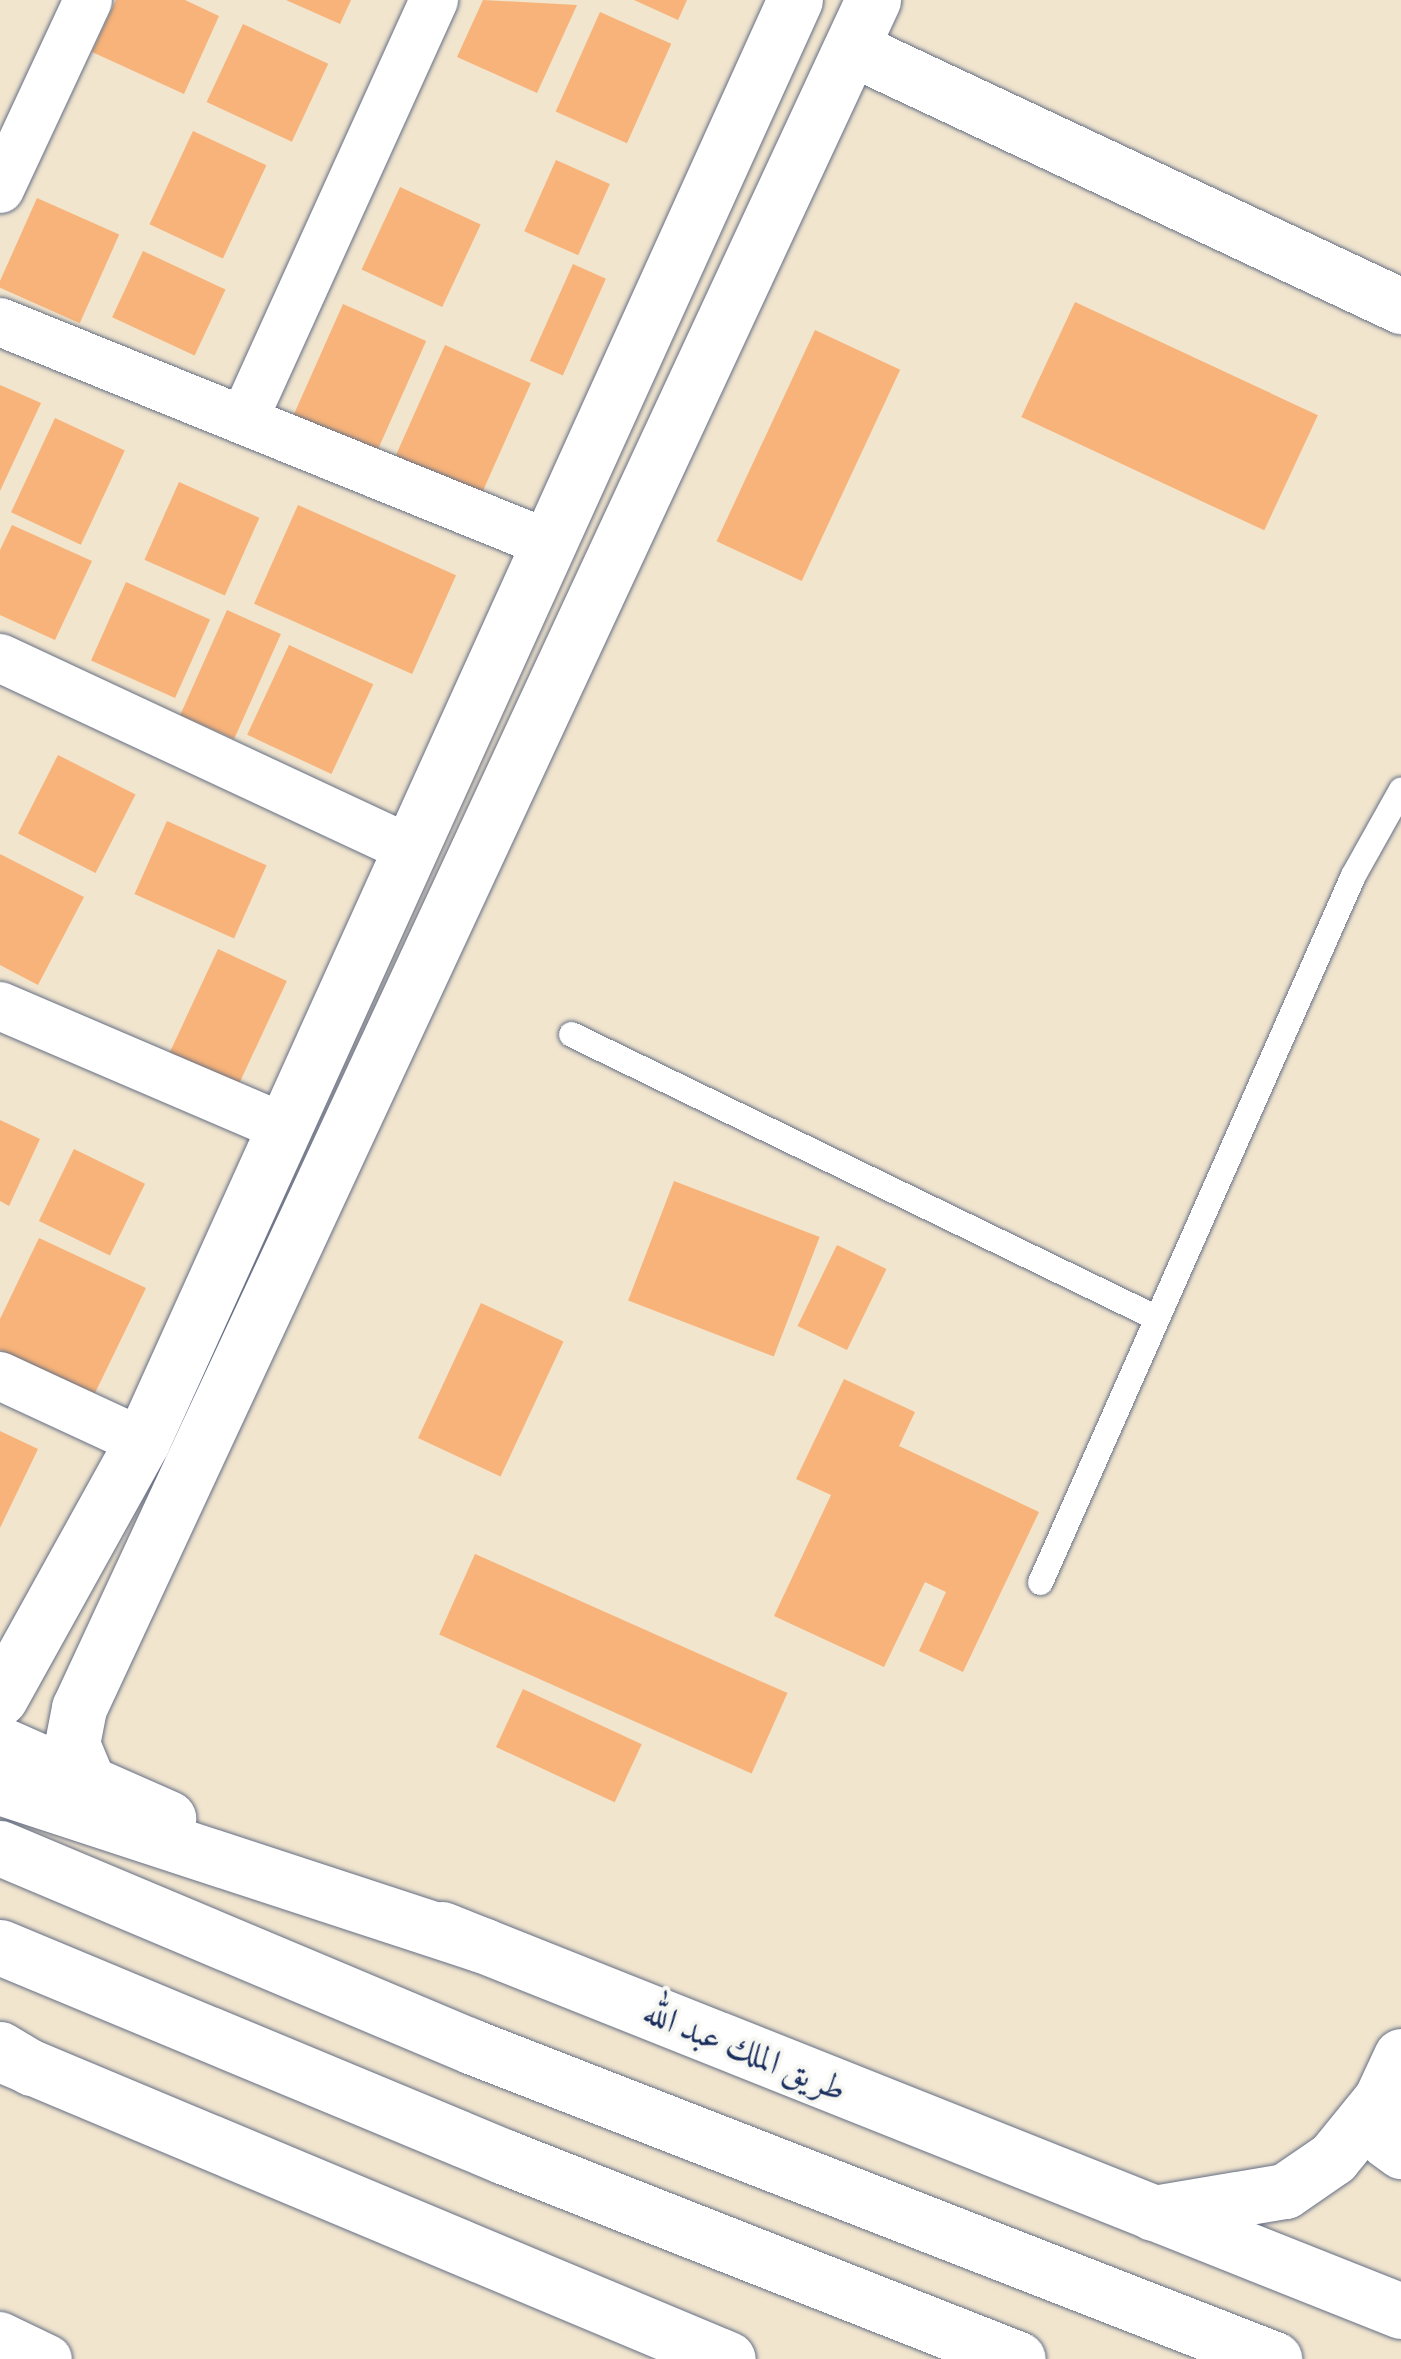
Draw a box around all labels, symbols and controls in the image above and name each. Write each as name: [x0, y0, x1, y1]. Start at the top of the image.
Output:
street label: طريق الملك عبد الله: [637, 1990, 853, 2110]

